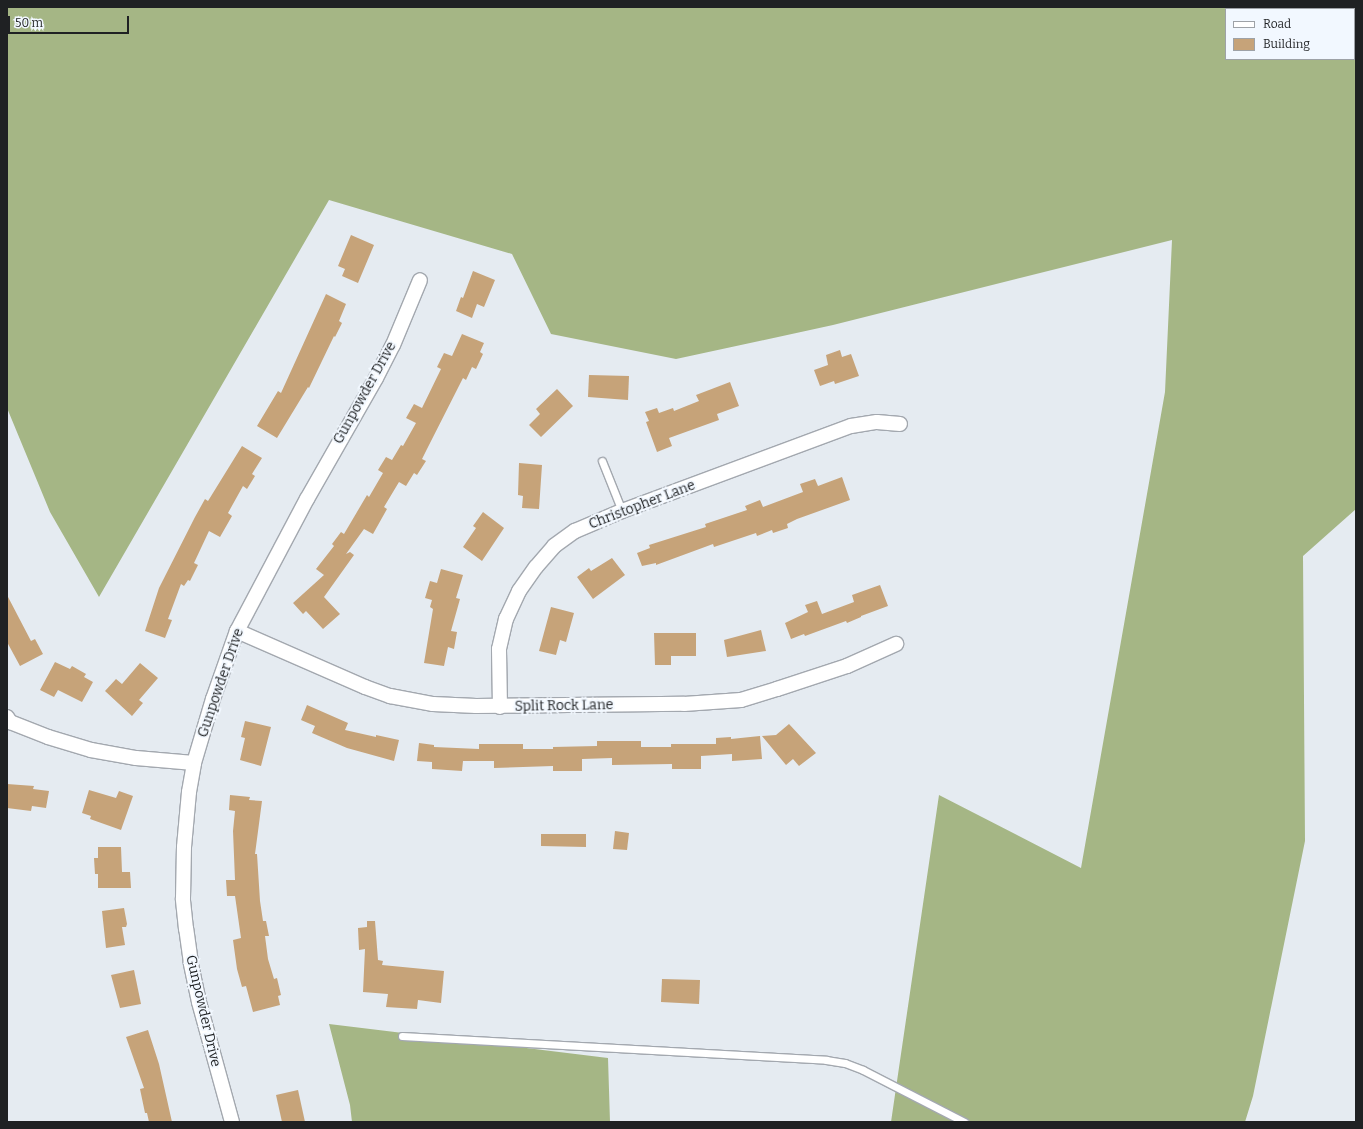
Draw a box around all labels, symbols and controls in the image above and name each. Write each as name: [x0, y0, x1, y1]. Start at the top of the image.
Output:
scale bar: [10, 8, 131, 34]
legend: [1225, 8, 1355, 60]
text: 50 m: [15, 16, 43, 30]
text: Road: [1263, 17, 1291, 31]
text: Building: [1263, 37, 1310, 51]
street label: Gunpowder Drive: [330, 339, 400, 447]
street label: Christopher Lane: [586, 477, 698, 533]
street label: Gunpowder Drive: [194, 626, 248, 740]
street label: Split Rock Lane: [514, 697, 614, 715]
street label: Gunpowder Drive: [182, 953, 224, 1069]

